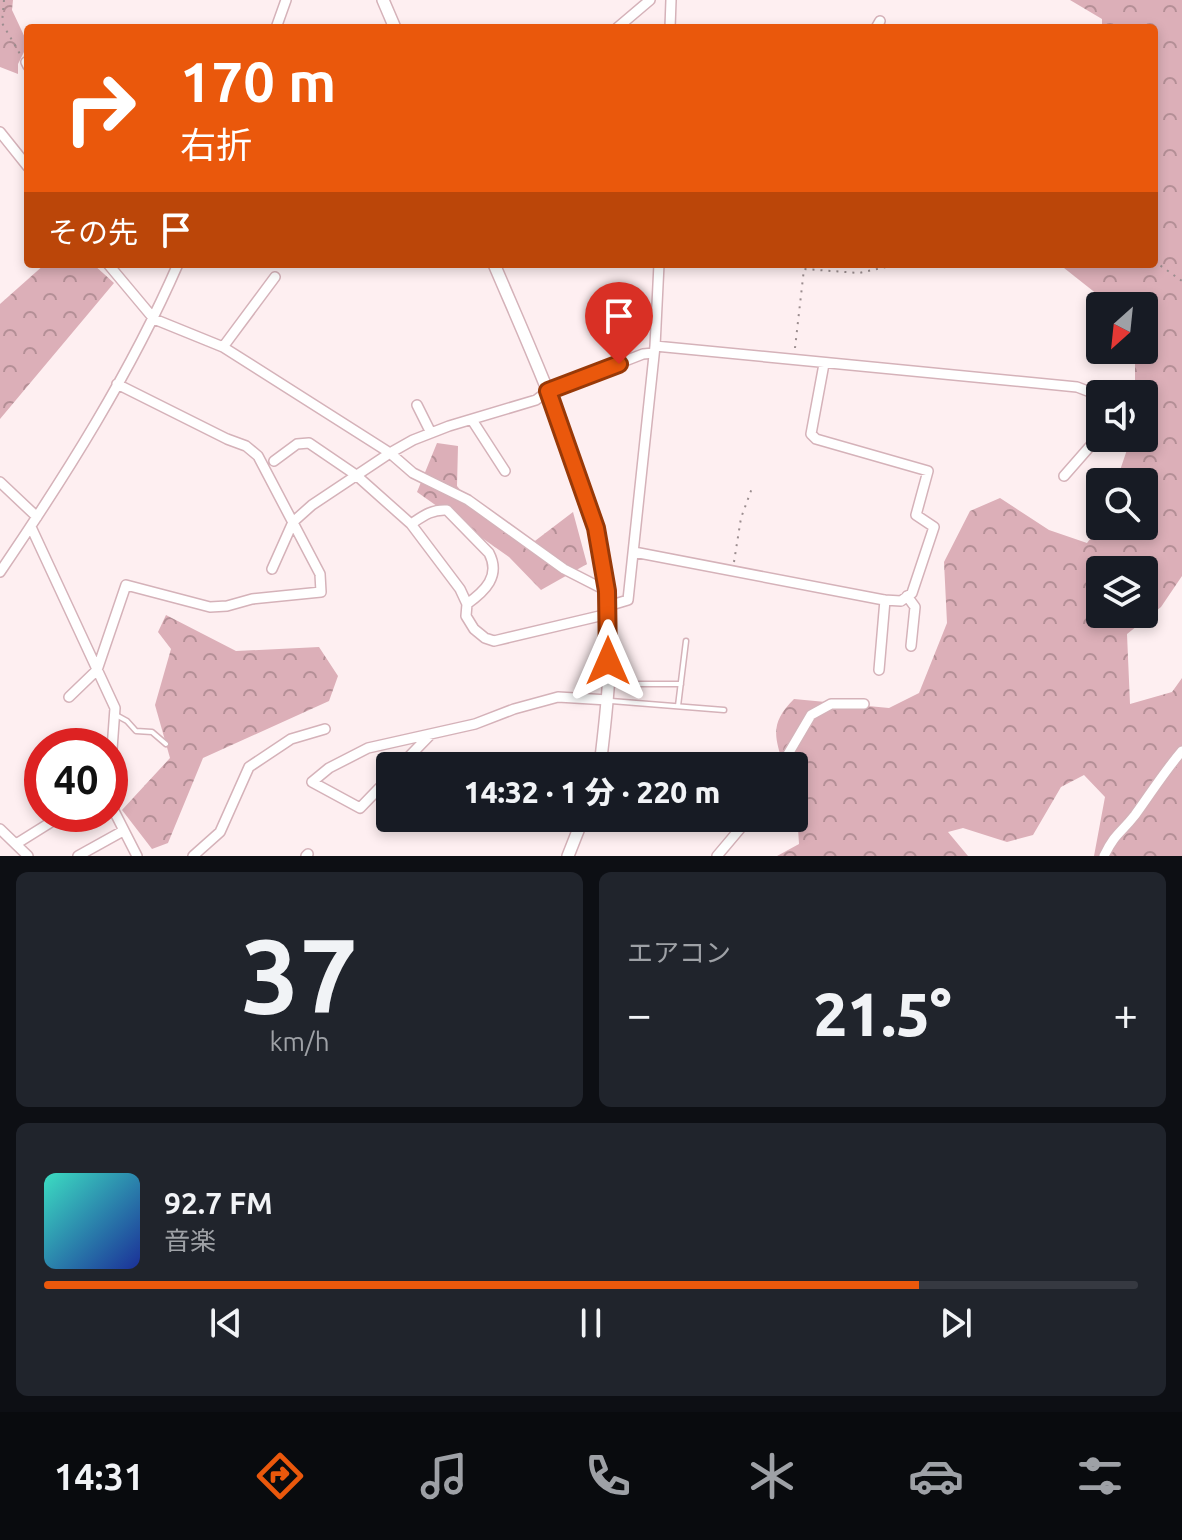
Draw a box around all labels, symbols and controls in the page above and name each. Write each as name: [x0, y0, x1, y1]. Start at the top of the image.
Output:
text: 170 m: [180, 50, 336, 113]
icon: right: [48, 56, 152, 160]
text: 右折: [180, 124, 252, 165]
icon: arrive: [154, 208, 198, 252]
text: その先: [48, 215, 138, 249]
pin: [585, 282, 653, 364]
north arrow: [1086, 292, 1158, 364]
map controls: [1086, 292, 1158, 628]
icon: arrive: [597, 294, 641, 338]
button: sound: [1086, 380, 1158, 452]
button: search: [1086, 468, 1158, 540]
button: layers: [1086, 556, 1158, 628]
position arrow: [566, 619, 650, 703]
speed limit sign: 40: [24, 728, 128, 832]
text: 14:32 · 1 分 · 220 m: [464, 775, 720, 809]
text: 37: [241, 916, 358, 1033]
text: エアコン: [627, 938, 731, 967]
text: 21.5°: [813, 980, 952, 1047]
text: −: [627, 989, 652, 1038]
text: +: [1113, 989, 1138, 1038]
text: km/h: [269, 1027, 330, 1056]
text: 92.7 FM: [164, 1186, 273, 1220]
text: 音楽: [164, 1226, 216, 1255]
icon: previous: [204, 1301, 248, 1345]
icon: pause: [569, 1301, 613, 1345]
icon: next: [934, 1301, 978, 1345]
icon: directions: [252, 1448, 308, 1504]
icon: music: [416, 1448, 472, 1504]
icon: phone: [580, 1448, 636, 1504]
icon: climate: [744, 1448, 800, 1504]
icon: car: [908, 1448, 964, 1504]
icon: filters: [1072, 1448, 1128, 1504]
text: 14:31: [54, 1456, 144, 1497]

